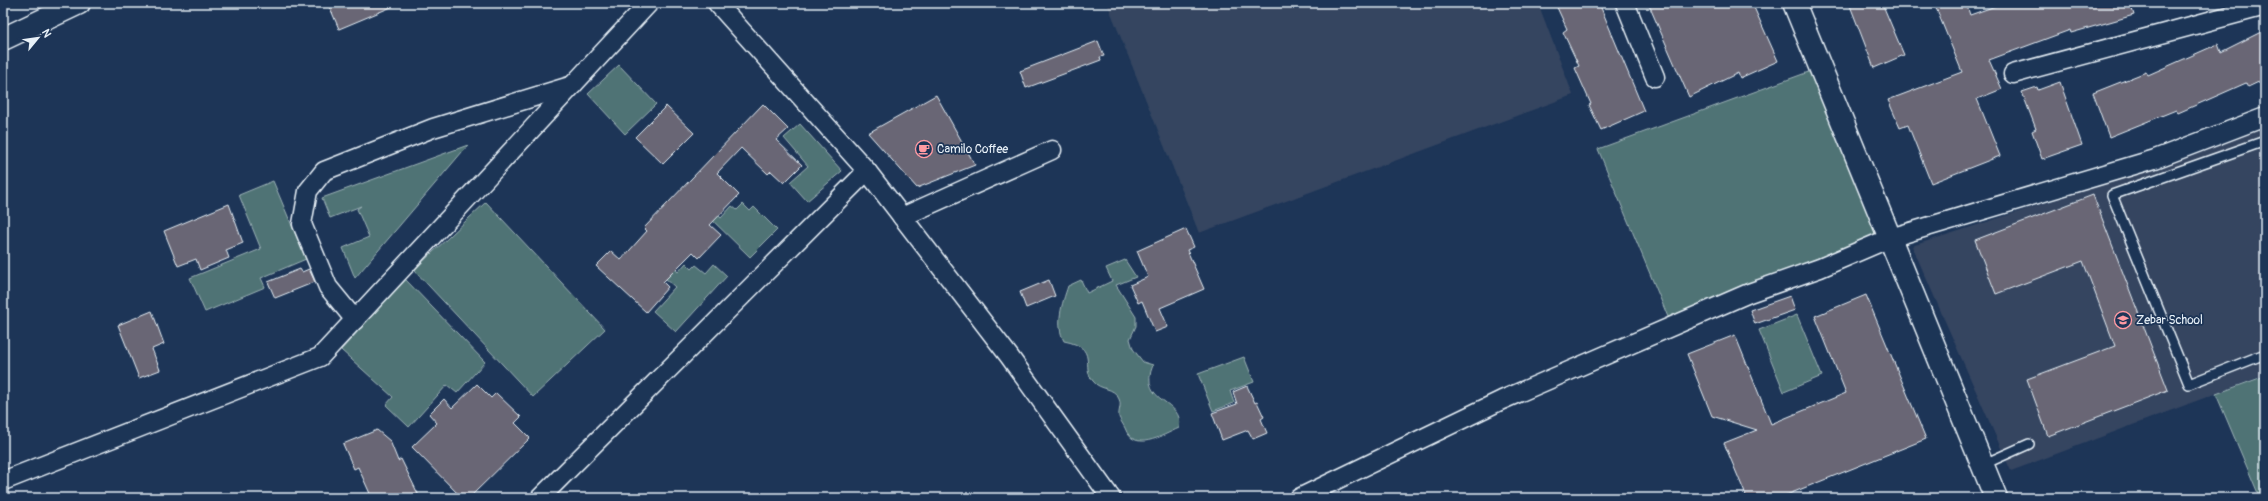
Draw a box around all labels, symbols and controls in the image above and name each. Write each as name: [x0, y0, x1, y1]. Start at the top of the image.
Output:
north arrow: [18, 18, 58, 58]
text: N: [39, 27, 54, 40]
cafe icon: Camilo Coffee: [914, 139, 934, 159]
place label: Camilo Coffee: [937, 142, 1008, 157]
school or university icon: Zebar School: [2113, 310, 2133, 330]
place label: Zebar School: [2136, 313, 2203, 328]

